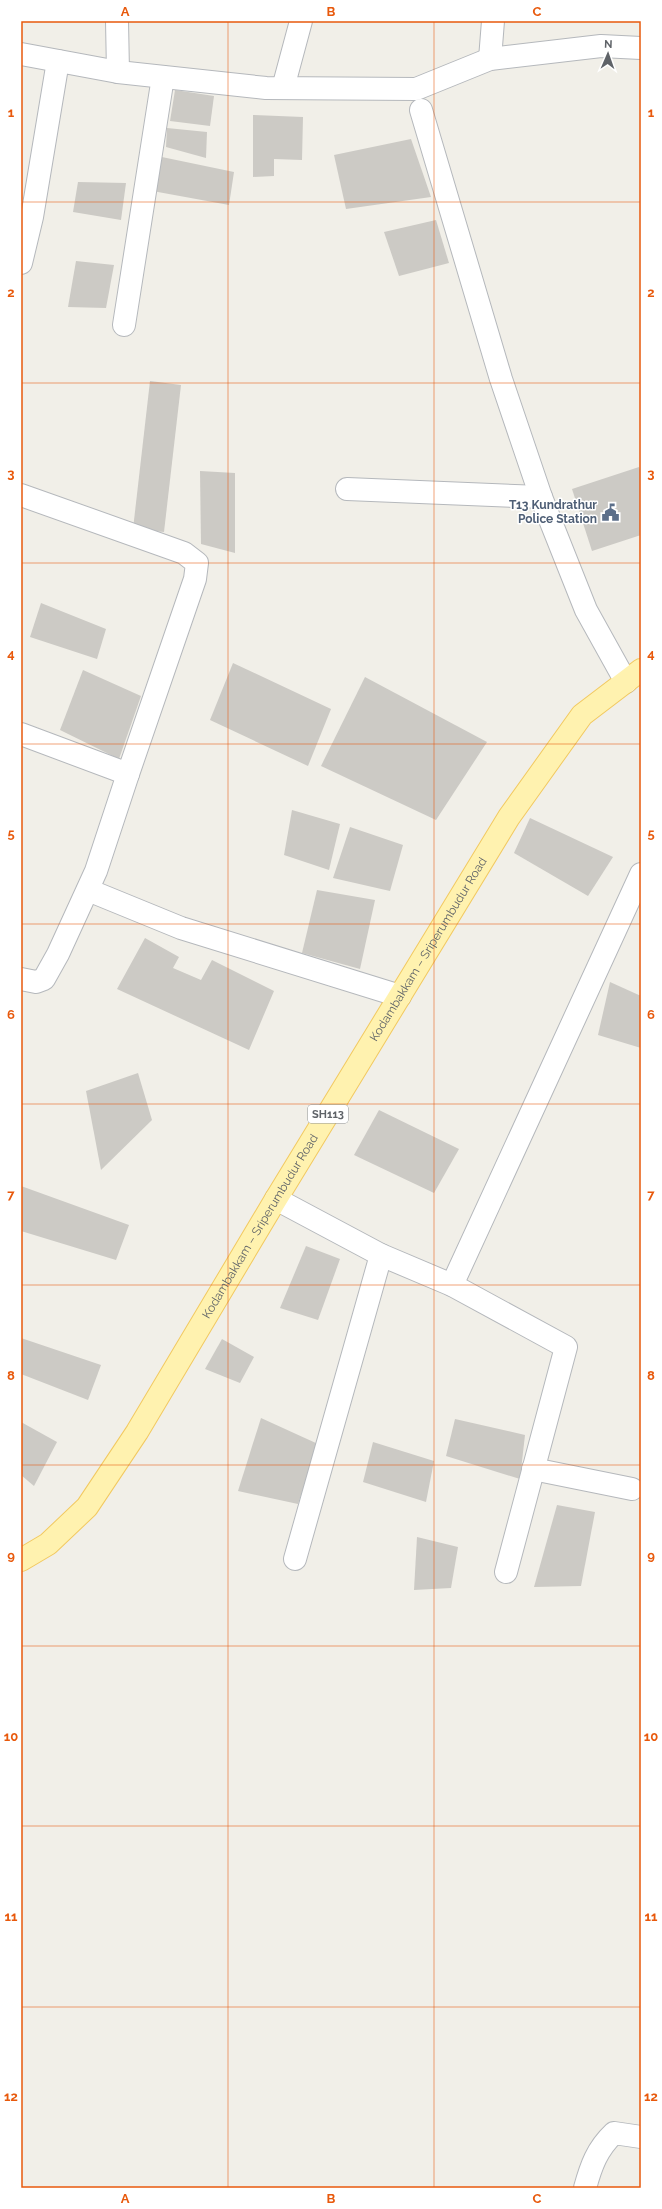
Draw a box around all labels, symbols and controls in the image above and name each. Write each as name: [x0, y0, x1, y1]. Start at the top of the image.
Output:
text: A: [121, 4, 130, 19]
text: B: [327, 4, 336, 19]
text: C: [533, 4, 542, 19]
north arrow: [588, 34, 628, 74]
text: N: [604, 38, 613, 51]
text: 1: [8, 105, 15, 120]
text: 1: [648, 105, 655, 120]
text: 2: [7, 285, 15, 300]
text: 2: [647, 285, 655, 300]
text: 3: [7, 466, 15, 481]
text: 3: [647, 466, 655, 481]
place label: T13 Kundrathur Police Station: [509, 498, 597, 526]
public building icon: T13 Kundrathur Police Station: [600, 502, 620, 522]
text: 4: [7, 646, 15, 661]
text: 4: [647, 646, 655, 661]
text: 5: [7, 826, 15, 841]
text: 5: [647, 826, 655, 841]
street label: Kodambakkam – Sriperumbudur Road: [367, 855, 490, 1044]
text: 6: [7, 1007, 15, 1022]
text: 6: [647, 1007, 655, 1022]
road number: SH113: [308, 1105, 348, 1123]
street label: Kodambakkam – Sriperumbudur Road: [199, 1132, 321, 1321]
text: 7: [7, 1187, 15, 1202]
text: 7: [647, 1187, 655, 1202]
text: 8: [7, 1368, 15, 1383]
text: 8: [647, 1368, 655, 1383]
text: 9: [7, 1548, 15, 1563]
text: 9: [647, 1548, 655, 1563]
text: 10: [4, 1729, 18, 1744]
text: 10: [644, 1729, 658, 1744]
text: 11: [5, 1909, 18, 1924]
text: 11: [645, 1909, 658, 1924]
text: 12: [4, 2089, 18, 2104]
text: 12: [644, 2089, 658, 2104]
text: A: [121, 2191, 130, 2206]
text: B: [327, 2191, 336, 2206]
text: C: [533, 2191, 542, 2206]

